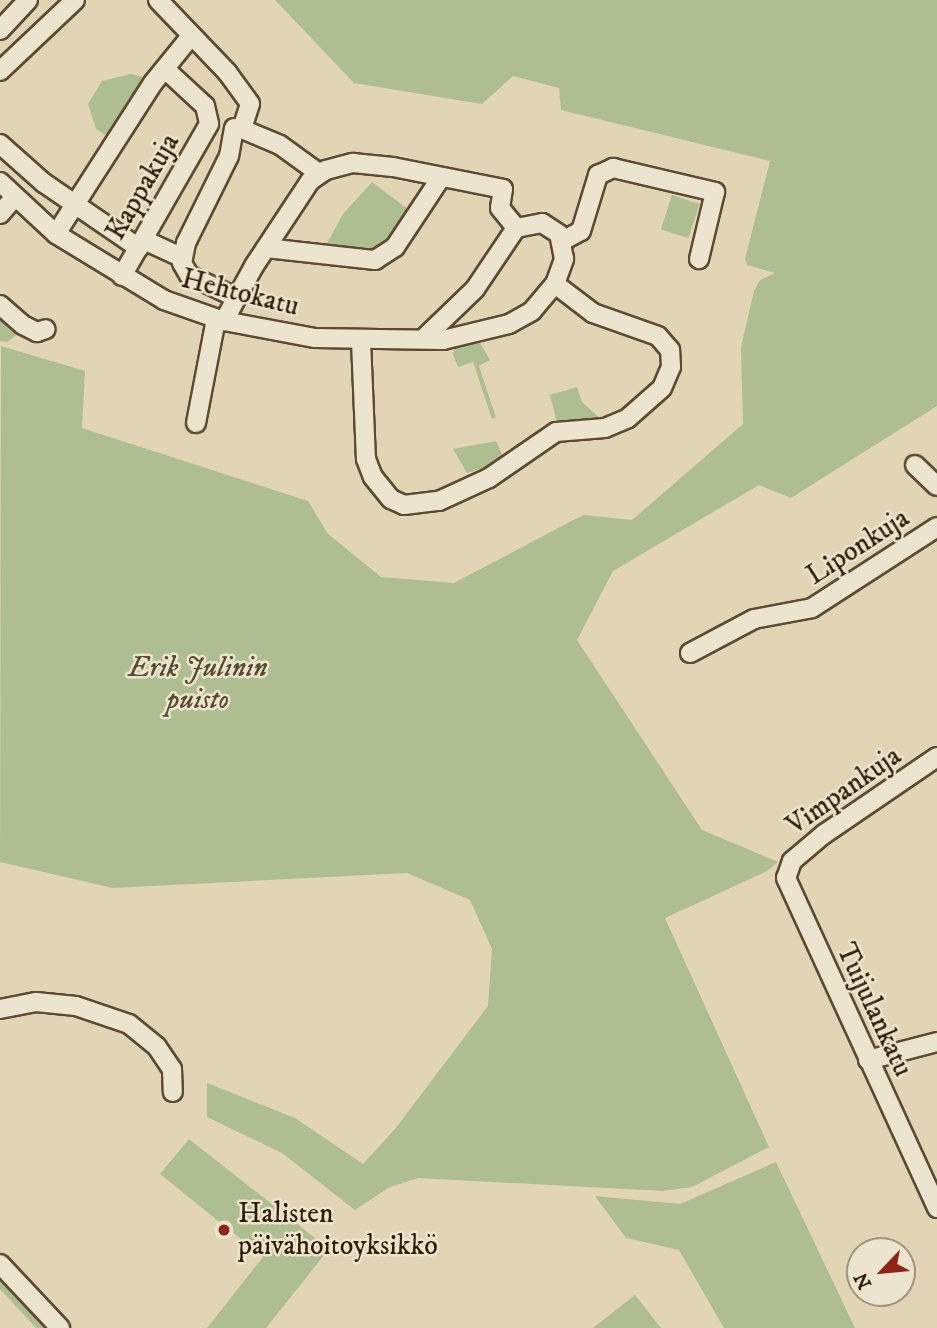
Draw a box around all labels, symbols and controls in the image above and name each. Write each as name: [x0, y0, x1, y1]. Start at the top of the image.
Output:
street label: Kappakuja: [99, 128, 187, 246]
street label: Hehtokatu: [178, 262, 302, 324]
street label: Liponkuja: [800, 501, 916, 593]
park label: Erik Julinin puisto: [128, 651, 268, 717]
street label: Vimpankuja: [780, 739, 908, 843]
street label: Tuijulankatu: [828, 938, 920, 1082]
place label: Halisten päivähoitoyksikkö: [238, 1197, 438, 1263]
marker: Halisten päivähoitoyksikkö: [216, 1222, 232, 1238]
north arrow: [846, 1237, 916, 1307]
text: N: [850, 1268, 877, 1293]

